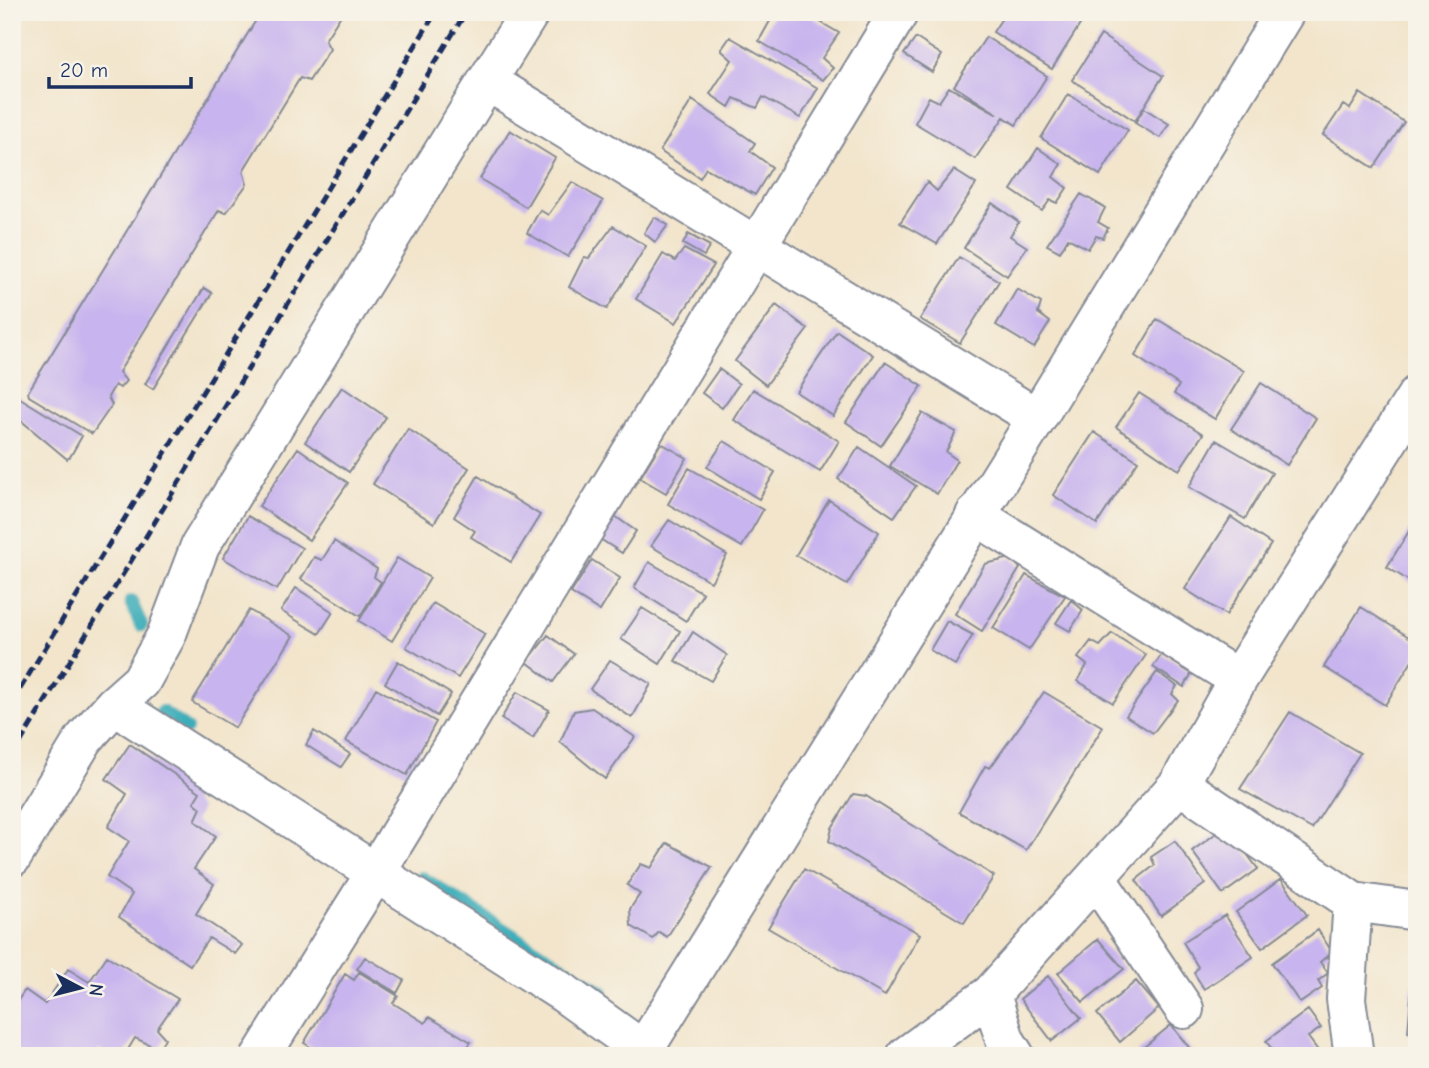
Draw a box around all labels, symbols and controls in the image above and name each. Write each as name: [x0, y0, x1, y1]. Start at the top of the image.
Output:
scale bar: [49, 46, 191, 90]
text: 20 m: [60, 58, 108, 82]
north arrow: [46, 953, 116, 1023]
text: N: [84, 982, 108, 997]

